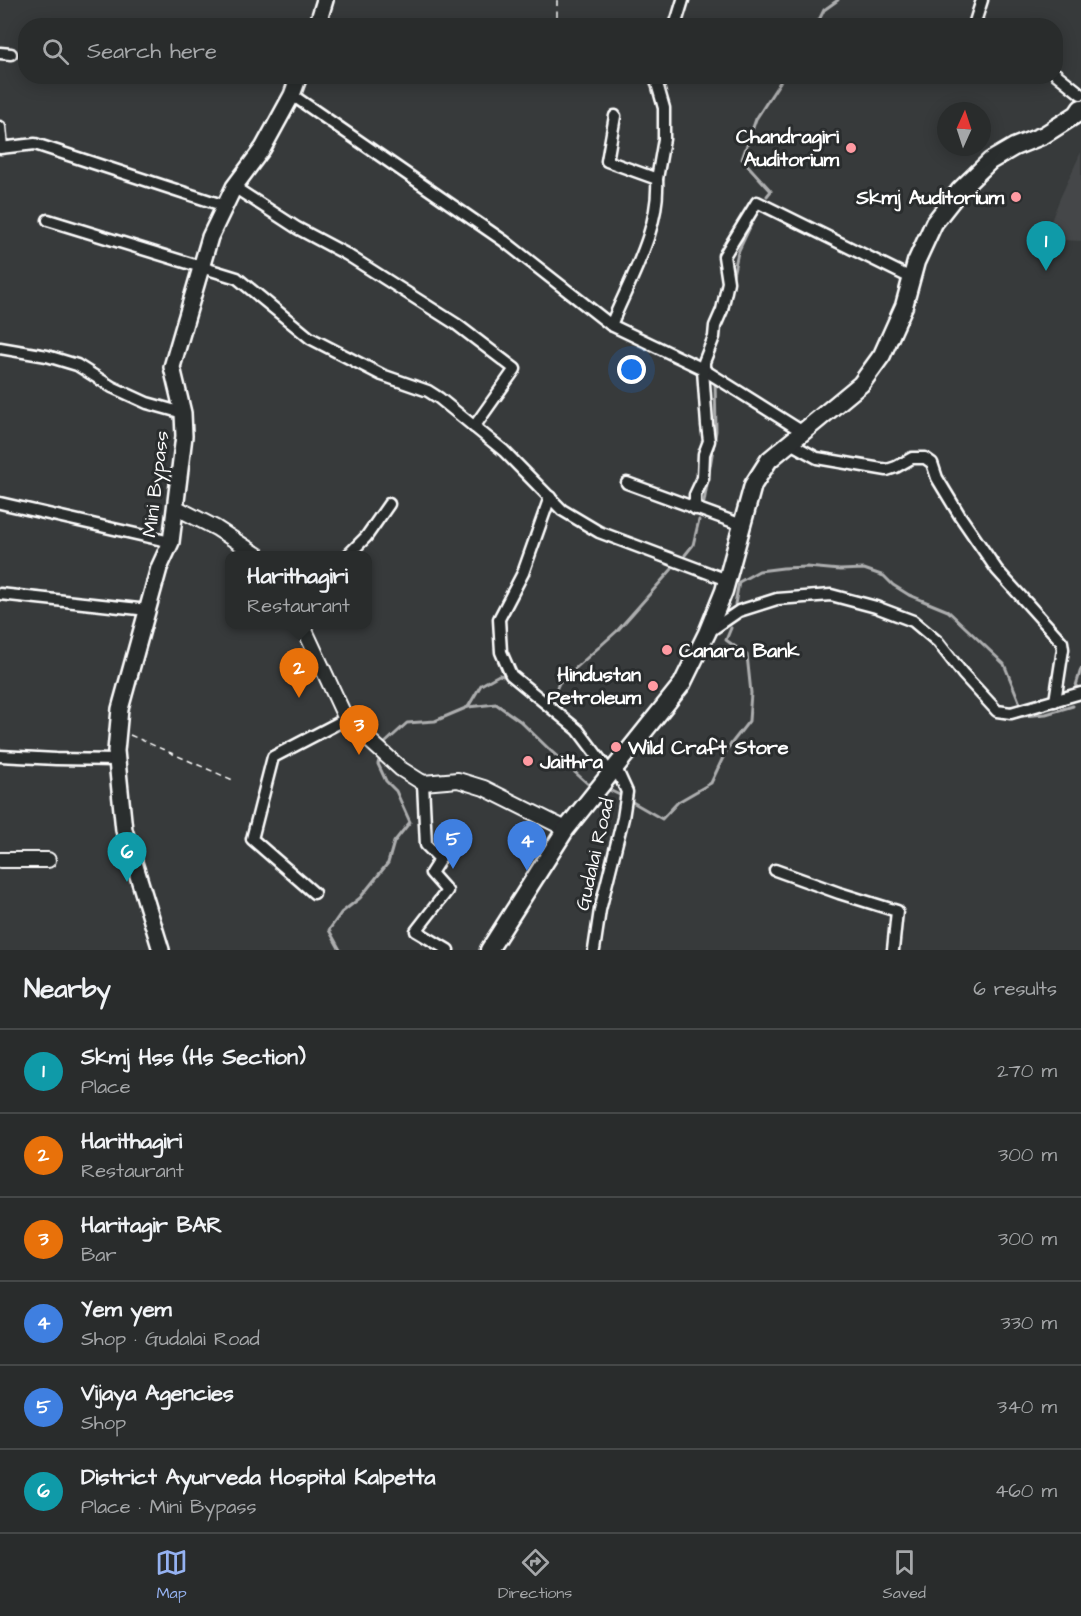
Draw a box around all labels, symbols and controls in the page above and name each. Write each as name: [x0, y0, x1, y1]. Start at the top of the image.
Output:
search box: [18, 18, 1063, 84]
icon: search: [39, 35, 72, 68]
text: Search here: [87, 36, 217, 67]
north arrow: [937, 102, 991, 156]
place label: Chandragiri Auditorium: [736, 123, 840, 174]
marker: Chandragiri Auditorium: [844, 141, 858, 155]
place label: Skmj Auditorium: [855, 184, 1004, 212]
marker: Skmj Auditorium: [1009, 190, 1023, 204]
pin: 1: [1026, 222, 1066, 271]
your location: [617, 355, 646, 384]
street label: Mini Bypass: [136, 429, 177, 539]
popup: [225, 551, 372, 629]
text: Harithagiri: [247, 561, 348, 592]
text: Restaurant: [247, 592, 350, 620]
place label: Canara Bank: [679, 637, 800, 665]
marker: Canara Bank: [660, 643, 674, 657]
pin: 2: [280, 648, 318, 698]
place label: Hindustan Petroleum: [547, 661, 641, 712]
marker: Hindustan Petroleum: [646, 679, 660, 693]
pin: 3: [340, 706, 378, 755]
place label: Wild Craft Store: [627, 734, 789, 762]
marker: Wild Craft Store: [609, 740, 623, 754]
place label: Jaithra: [539, 748, 604, 776]
marker: Jaithra: [521, 754, 535, 768]
street label: Gudalai Road: [568, 795, 622, 913]
pin: 5: [434, 820, 472, 869]
pin: 4: [508, 822, 546, 871]
pin: 6: [108, 832, 146, 882]
text: Nearby: [24, 971, 111, 1007]
text: 6 results: [973, 975, 1057, 1003]
text: Skmj Hss (Hs Section): [81, 1042, 306, 1073]
text: 1: [42, 1057, 45, 1085]
text: 270 m: [997, 1057, 1057, 1085]
text: Place: [81, 1073, 131, 1101]
text: Harithagiri: [81, 1126, 182, 1157]
text: 2: [38, 1141, 49, 1169]
text: 300 m: [998, 1141, 1057, 1169]
text: Restaurant: [81, 1157, 184, 1185]
text: Haritagir BAR: [81, 1210, 222, 1241]
text: 3: [38, 1225, 49, 1253]
text: 300 m: [998, 1225, 1057, 1253]
text: Bar: [81, 1241, 116, 1269]
text: Yem yem: [81, 1294, 172, 1325]
text: 4: [37, 1309, 50, 1337]
text: 330 m: [1000, 1309, 1057, 1337]
text: Shop · Gudalai Road: [81, 1325, 260, 1353]
text: Vijaya Agencies: [81, 1378, 234, 1409]
text: 5: [36, 1393, 51, 1421]
text: 340 m: [997, 1393, 1057, 1421]
text: Shop: [81, 1409, 126, 1437]
text: District Ayurveda Hospital Kalpetta: [81, 1462, 435, 1493]
text: 6: [37, 1477, 50, 1505]
text: 460 m: [995, 1477, 1057, 1505]
text: Place · Mini Bypass: [81, 1493, 257, 1521]
tab: Map: [155, 1546, 188, 1604]
tab: Directions: [498, 1546, 572, 1604]
tab: Saved: [882, 1546, 926, 1604]

